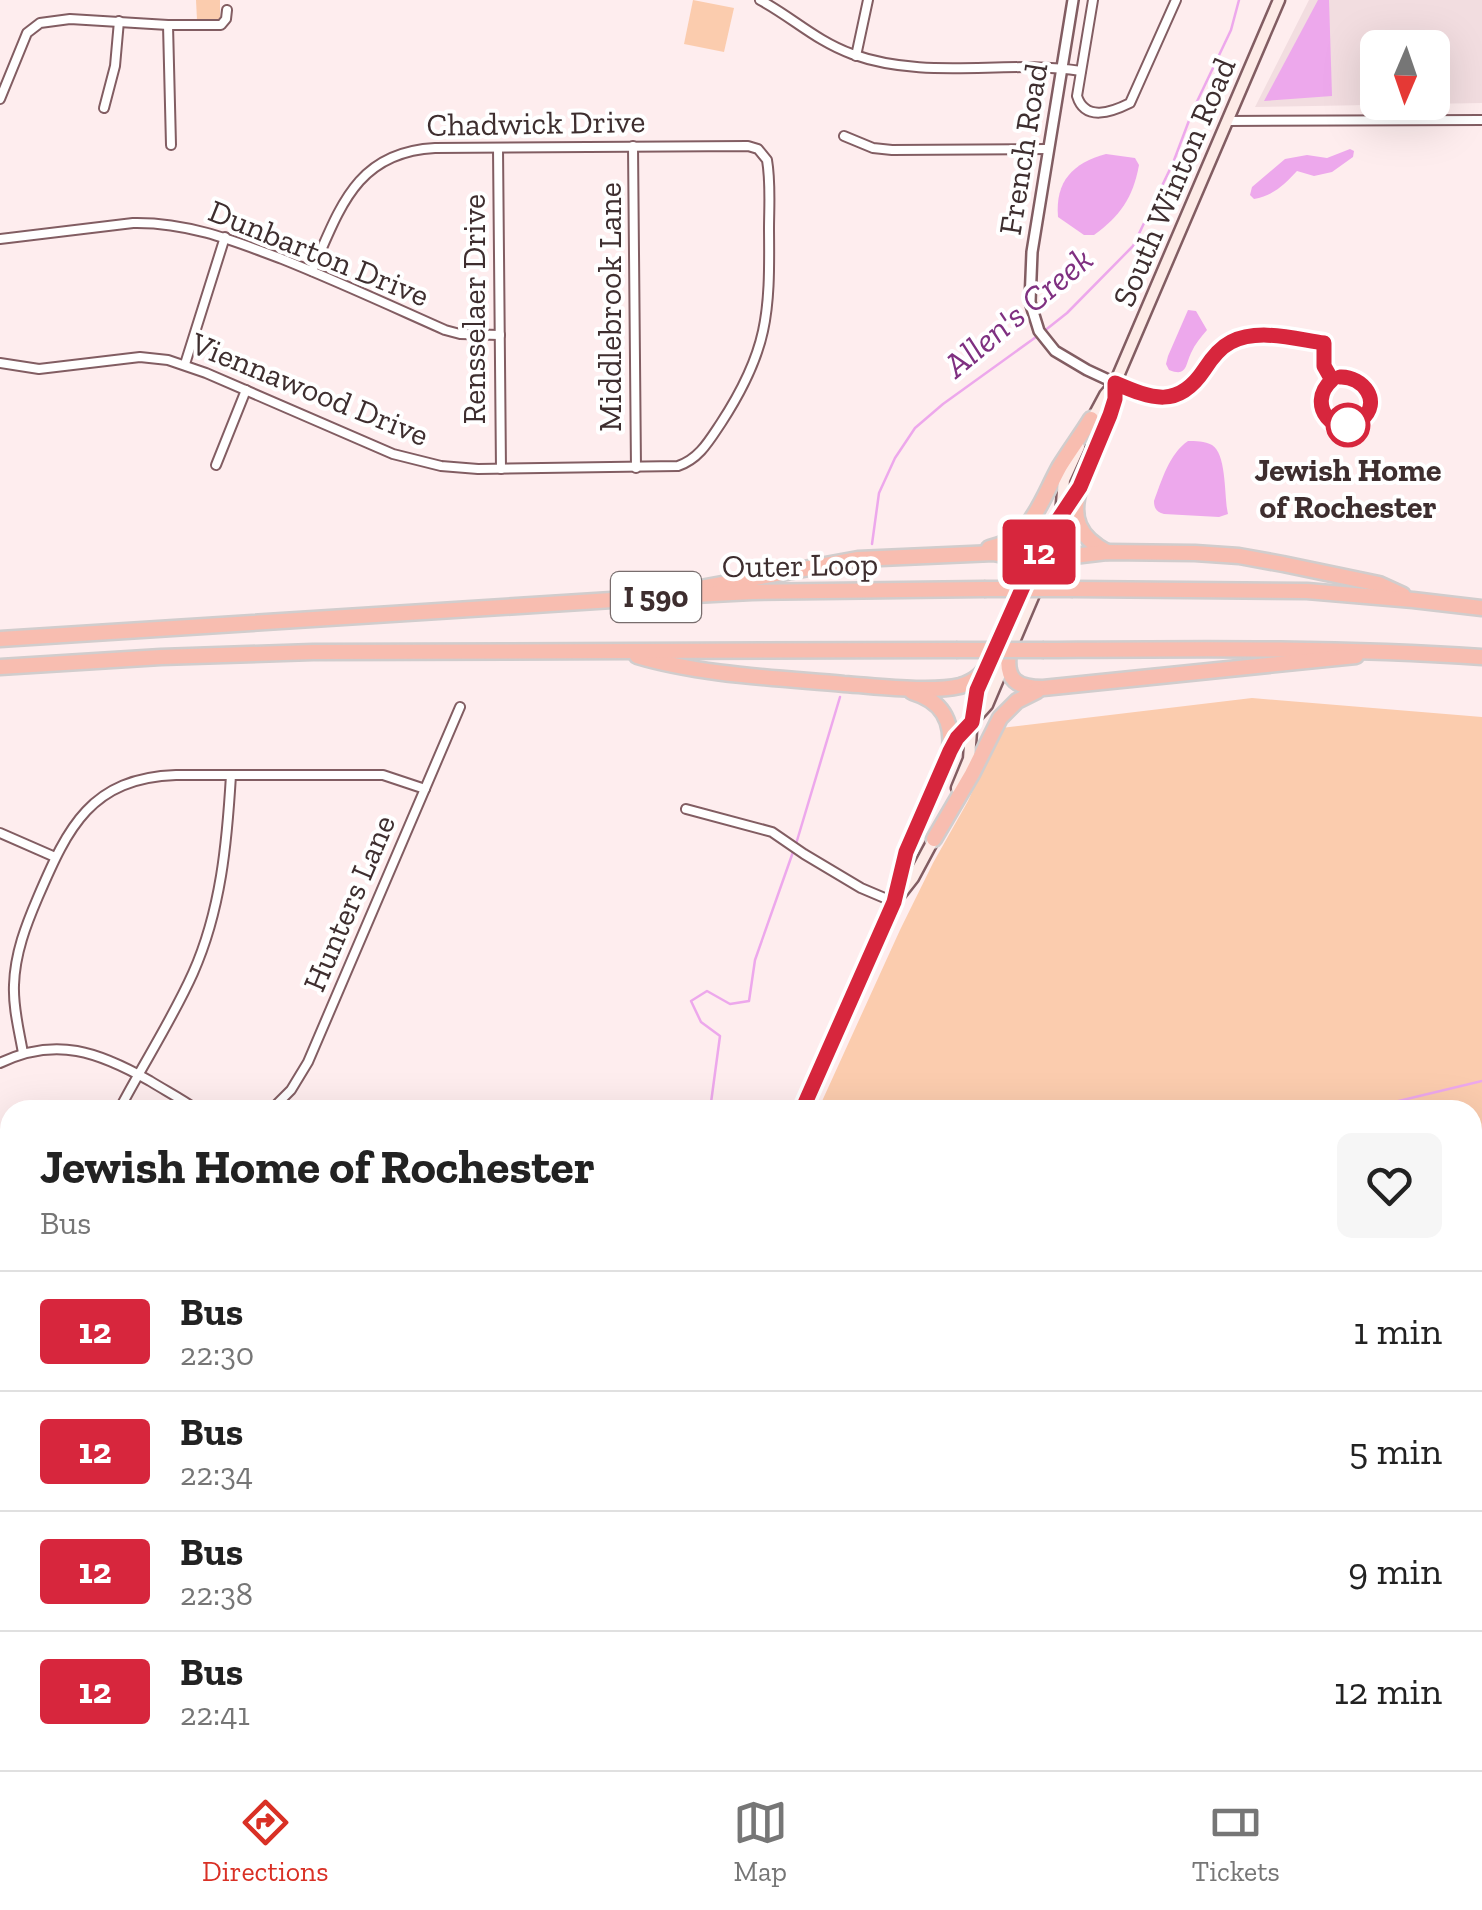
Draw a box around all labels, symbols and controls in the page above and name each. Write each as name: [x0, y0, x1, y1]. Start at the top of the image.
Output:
north arrow: [1360, 30, 1450, 120]
map controls: [1360, 30, 1450, 120]
street label: South Winton Road: [1104, 52, 1244, 312]
street label: French Road: [991, 60, 1055, 237]
street label: Chadwick Drive: [426, 102, 646, 144]
street label: Middlebrook Lane: [591, 182, 629, 432]
street label: Dunbarton Drive: [203, 192, 435, 314]
street label: Rensselaer Drive: [455, 194, 493, 424]
water label: Allen's Creek: [934, 238, 1101, 387]
street label: Viennawood Drive: [185, 324, 434, 454]
marker: Jewish Home of Rochester: [1327, 404, 1369, 446]
place label: Jewish Home of Rochester: [1255, 451, 1441, 526]
line badge: 12: [994, 520, 1084, 584]
text: 12: [1023, 531, 1055, 573]
street label: Outer Loop: [722, 545, 878, 585]
road number: I 590: [611, 572, 701, 622]
street label: Hunters Lane: [295, 809, 403, 997]
button: heart: [1337, 1133, 1442, 1238]
text: Jewish Home of Rochester: [40, 1138, 595, 1195]
text: Bus: [40, 1204, 91, 1242]
text: Bus: [180, 1289, 243, 1335]
text: 1 min: [1354, 1308, 1442, 1354]
text: 12: [79, 1310, 111, 1352]
text: 22:30: [180, 1335, 254, 1373]
text: Bus: [180, 1409, 243, 1455]
text: 5 min: [1349, 1428, 1442, 1474]
text: 12: [79, 1430, 111, 1472]
text: 22:34: [180, 1455, 253, 1493]
text: Bus: [180, 1529, 243, 1575]
text: 9 min: [1348, 1548, 1442, 1594]
text: 12: [79, 1550, 111, 1592]
text: 22:38: [180, 1575, 253, 1613]
text: Bus: [180, 1649, 243, 1695]
text: 12 min: [1334, 1668, 1442, 1714]
text: 12: [79, 1670, 111, 1712]
text: 22:41: [180, 1695, 250, 1733]
tab: Directions: [202, 1795, 328, 1888]
tab: Map: [733, 1795, 788, 1888]
tab: Tickets: [1192, 1795, 1280, 1888]

